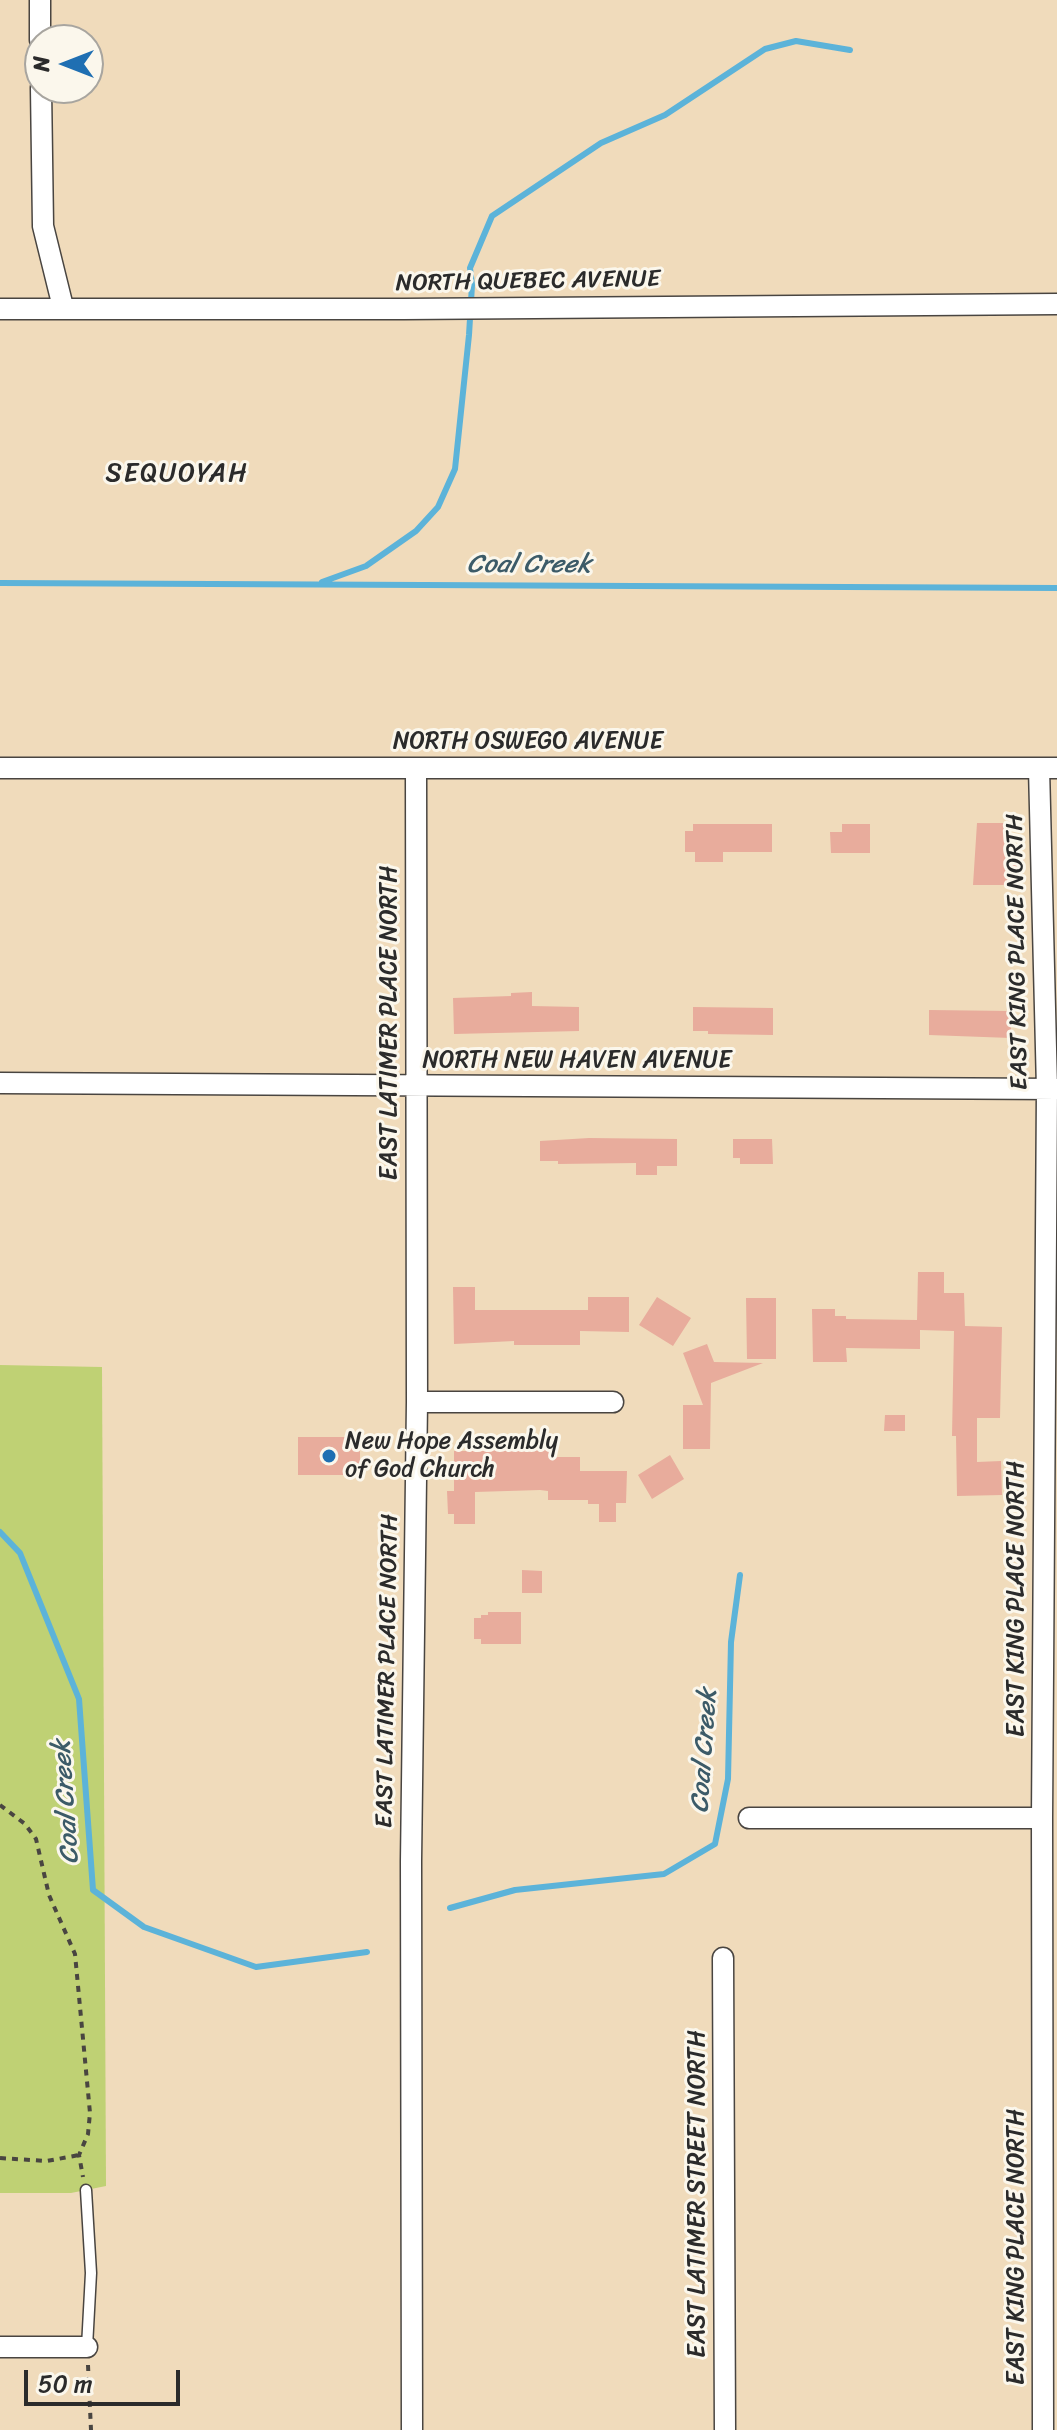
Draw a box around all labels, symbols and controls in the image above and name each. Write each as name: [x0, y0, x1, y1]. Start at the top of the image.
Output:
north arrow: [24, 24, 104, 104]
text: N: [22, 56, 61, 72]
street label: NORTH QUEBEC AVENUE: [395, 265, 661, 299]
district label: SEQUOYAH: [106, 458, 248, 490]
water label: Coal Creek: [467, 549, 591, 581]
street label: NORTH OSWEGO AVENUE: [393, 728, 663, 756]
street label: EAST KING PLACE NORTH: [1001, 814, 1035, 1090]
street label: EAST LATIMER PLACE NORTH: [376, 866, 404, 1180]
street label: NORTH NEW HAVEN AVENUE: [422, 1047, 732, 1075]
place label: New Hope Assembly of God Church: [345, 1428, 558, 1484]
marker: New Hope Assembly of God Church: [320, 1447, 338, 1465]
street label: EAST KING PLACE NORTH: [1003, 1461, 1031, 1737]
street label: EAST LATIMER PLACE NORTH: [371, 1514, 405, 1828]
water label: Coal Creek: [685, 1688, 725, 1814]
water label: Coal Creek: [47, 1739, 87, 1865]
street label: EAST LATIMER STREET NORTH: [684, 2030, 712, 2358]
street label: EAST KING PLACE NORTH: [1003, 2109, 1031, 2385]
scale bar: [28, 2354, 184, 2404]
text: 50 m: [38, 2363, 93, 2405]

